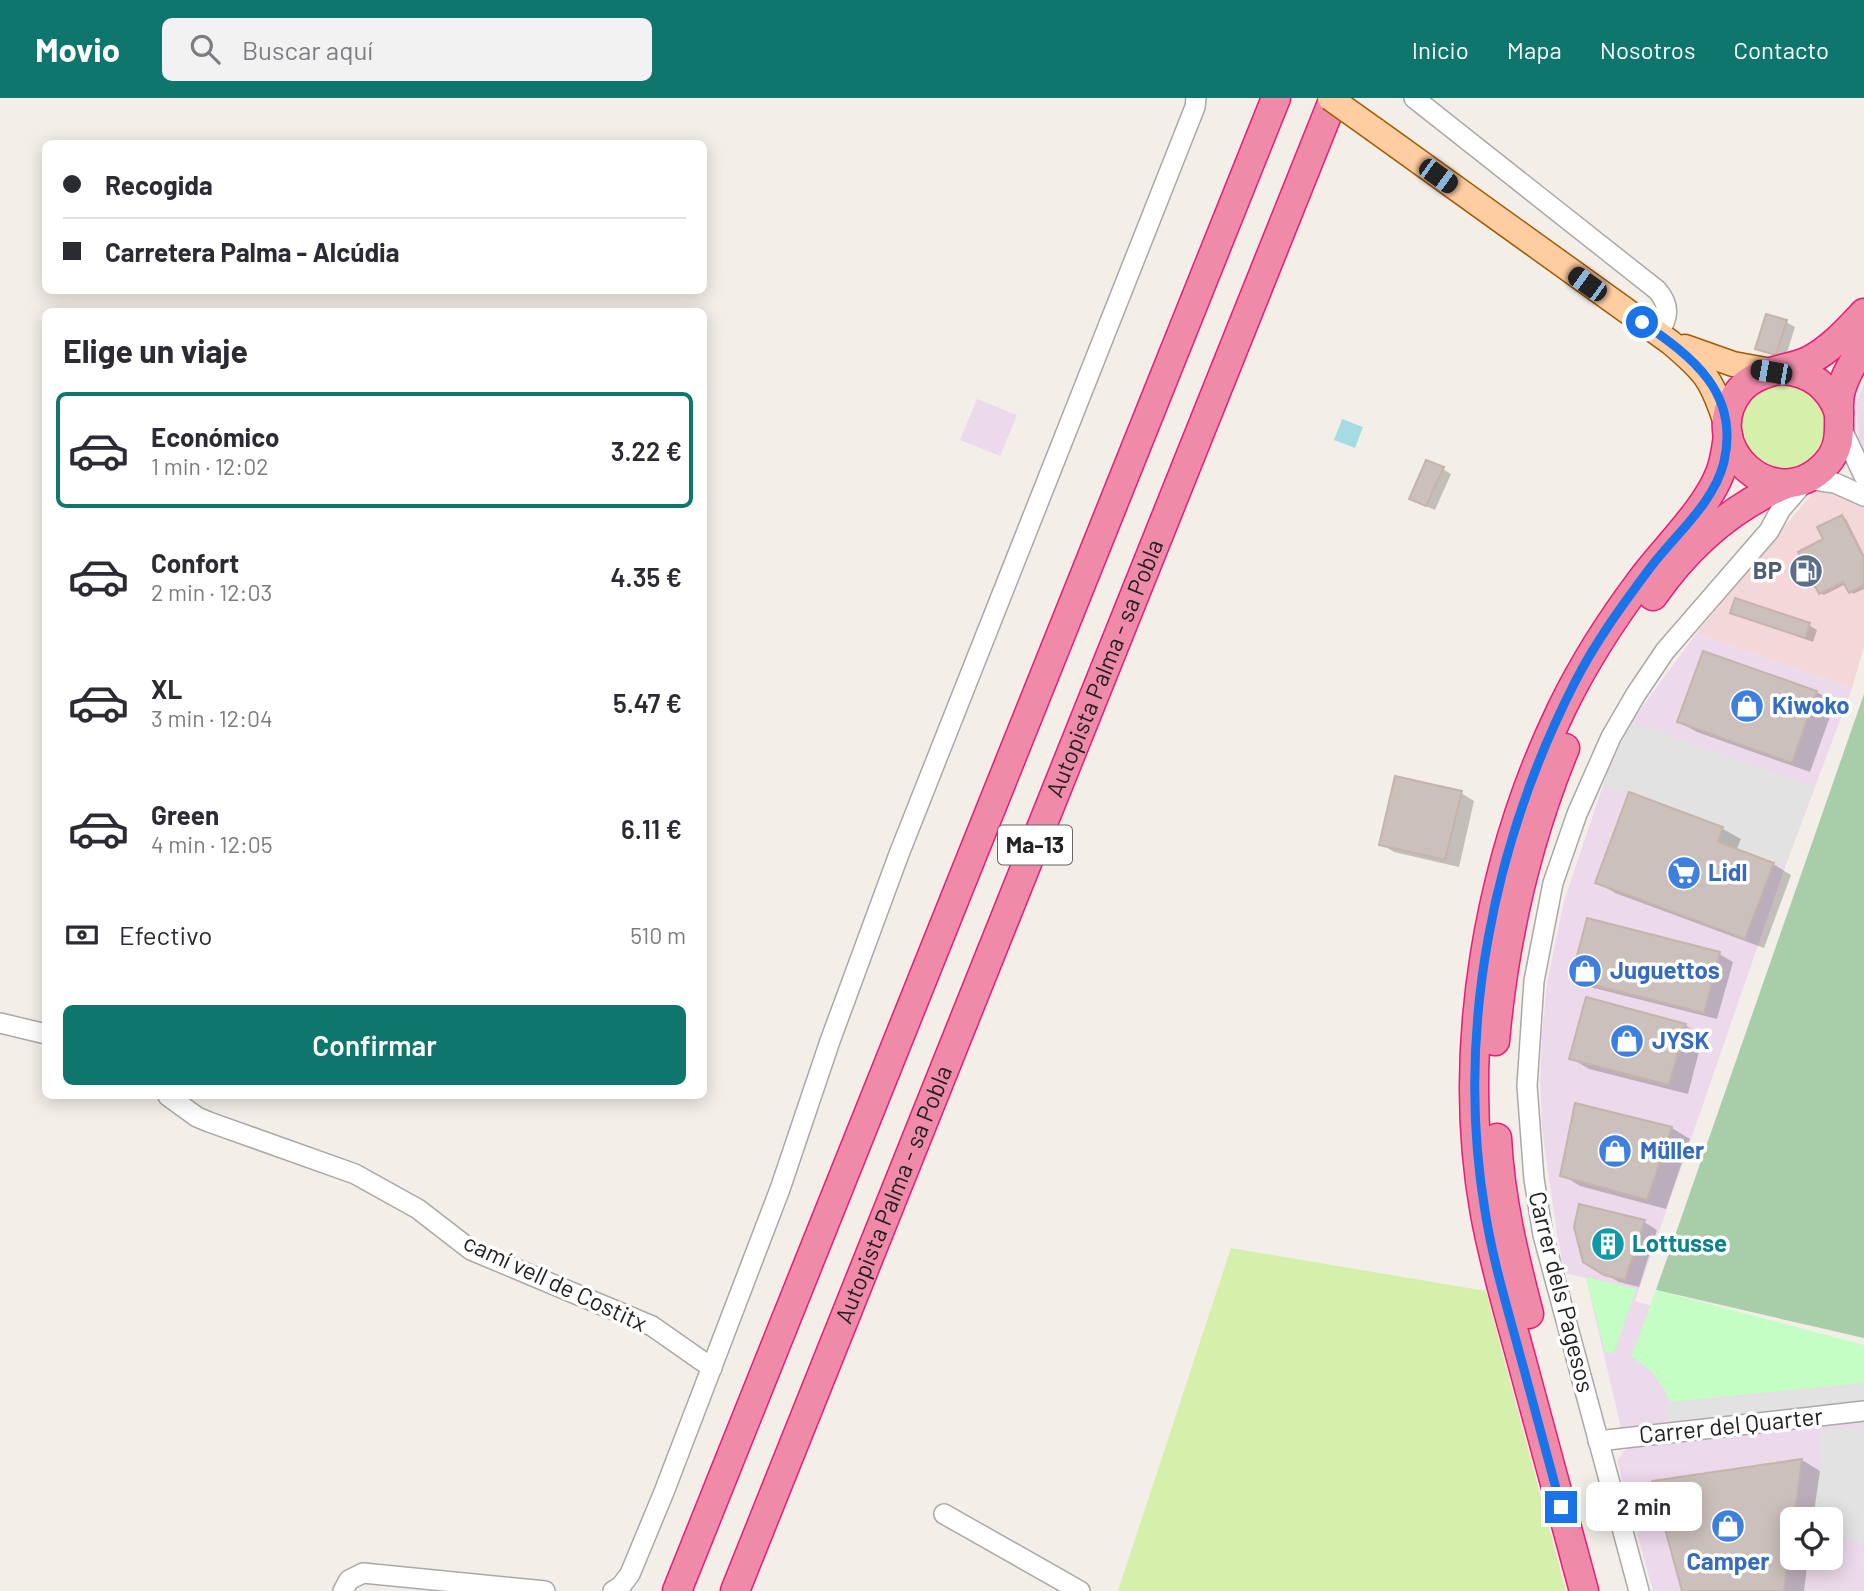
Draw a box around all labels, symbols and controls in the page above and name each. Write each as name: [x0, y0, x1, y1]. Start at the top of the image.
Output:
search box: [162, 18, 652, 81]
text: Movio: [35, 29, 120, 69]
icon: search: [186, 30, 224, 68]
text: Buscar aquí: [242, 34, 373, 65]
text: Inicio: [1412, 35, 1469, 64]
text: Mapa: [1507, 35, 1562, 64]
text: Nosotros: [1600, 35, 1696, 64]
text: Contacto: [1734, 35, 1829, 64]
car: [1415, 155, 1462, 197]
text: Recogida: [105, 169, 213, 200]
text: Carretera Palma - Alcúdia: [105, 236, 399, 267]
car: [1564, 263, 1611, 305]
route start: [1626, 306, 1658, 338]
text: Elige un viaje: [63, 331, 248, 369]
car: [1749, 358, 1794, 386]
icon: car: [67, 419, 130, 482]
text: Económico: [151, 421, 280, 452]
text: 3.22 €: [611, 435, 682, 466]
text: 1 min · 12:02: [151, 452, 268, 480]
street label: Autopista Palma - sa Pobla: [1039, 535, 1168, 801]
icon: car: [67, 545, 130, 608]
text: Confort: [151, 547, 239, 578]
fuel station icon: BP: [1787, 552, 1825, 590]
place label: BP: [1753, 555, 1782, 584]
text: 4.35 €: [610, 561, 682, 592]
text: 2 min · 12:03: [151, 578, 272, 606]
icon: car: [67, 671, 130, 734]
text: XL: [151, 673, 182, 704]
text: 5.47 €: [613, 687, 682, 718]
shop icon: Kiwoko: [1728, 687, 1766, 725]
place label: Kiwoko: [1772, 690, 1850, 719]
text: 3 min · 12:04: [151, 704, 273, 732]
icon: car: [67, 797, 130, 860]
text: Green: [151, 799, 219, 830]
text: 6.11 €: [621, 813, 682, 844]
road number: Ma-13: [998, 825, 1072, 864]
text: 4 min · 12:05: [151, 830, 273, 858]
supermarket icon: Lidl: [1665, 854, 1703, 892]
place label: Lidl: [1708, 857, 1747, 886]
icon: cash: [63, 916, 101, 954]
text: Efectivo: [119, 919, 212, 950]
text: 510 m: [630, 921, 686, 949]
shop icon: Juguettos: [1566, 952, 1604, 990]
place label: Juguettos: [1610, 955, 1720, 984]
button: Confirmar: [63, 1005, 686, 1085]
shop icon: JYSK: [1608, 1022, 1646, 1060]
place label: JYSK: [1652, 1025, 1709, 1054]
street label: Autopista Palma - sa Pobla: [828, 1061, 957, 1327]
shop icon: Müller: [1596, 1132, 1634, 1170]
place label: Müller: [1640, 1135, 1704, 1164]
street label: Carrer dels Pagesos: [1523, 1188, 1601, 1395]
building icon: Lottusse: [1589, 1225, 1627, 1263]
street label: camí vell de Costitx: [459, 1226, 652, 1337]
place label: Lottusse: [1632, 1228, 1727, 1257]
street label: Carrer del Quarter: [1638, 1400, 1824, 1449]
callout: 2 min: [1586, 1482, 1701, 1532]
route end: [1545, 1491, 1577, 1523]
text: 2 min: [1617, 1492, 1671, 1520]
shop icon: Camper: [1709, 1507, 1747, 1545]
map controls: [1780, 1507, 1843, 1570]
button: locate: [1780, 1507, 1843, 1570]
place label: Camper: [1686, 1546, 1770, 1575]

